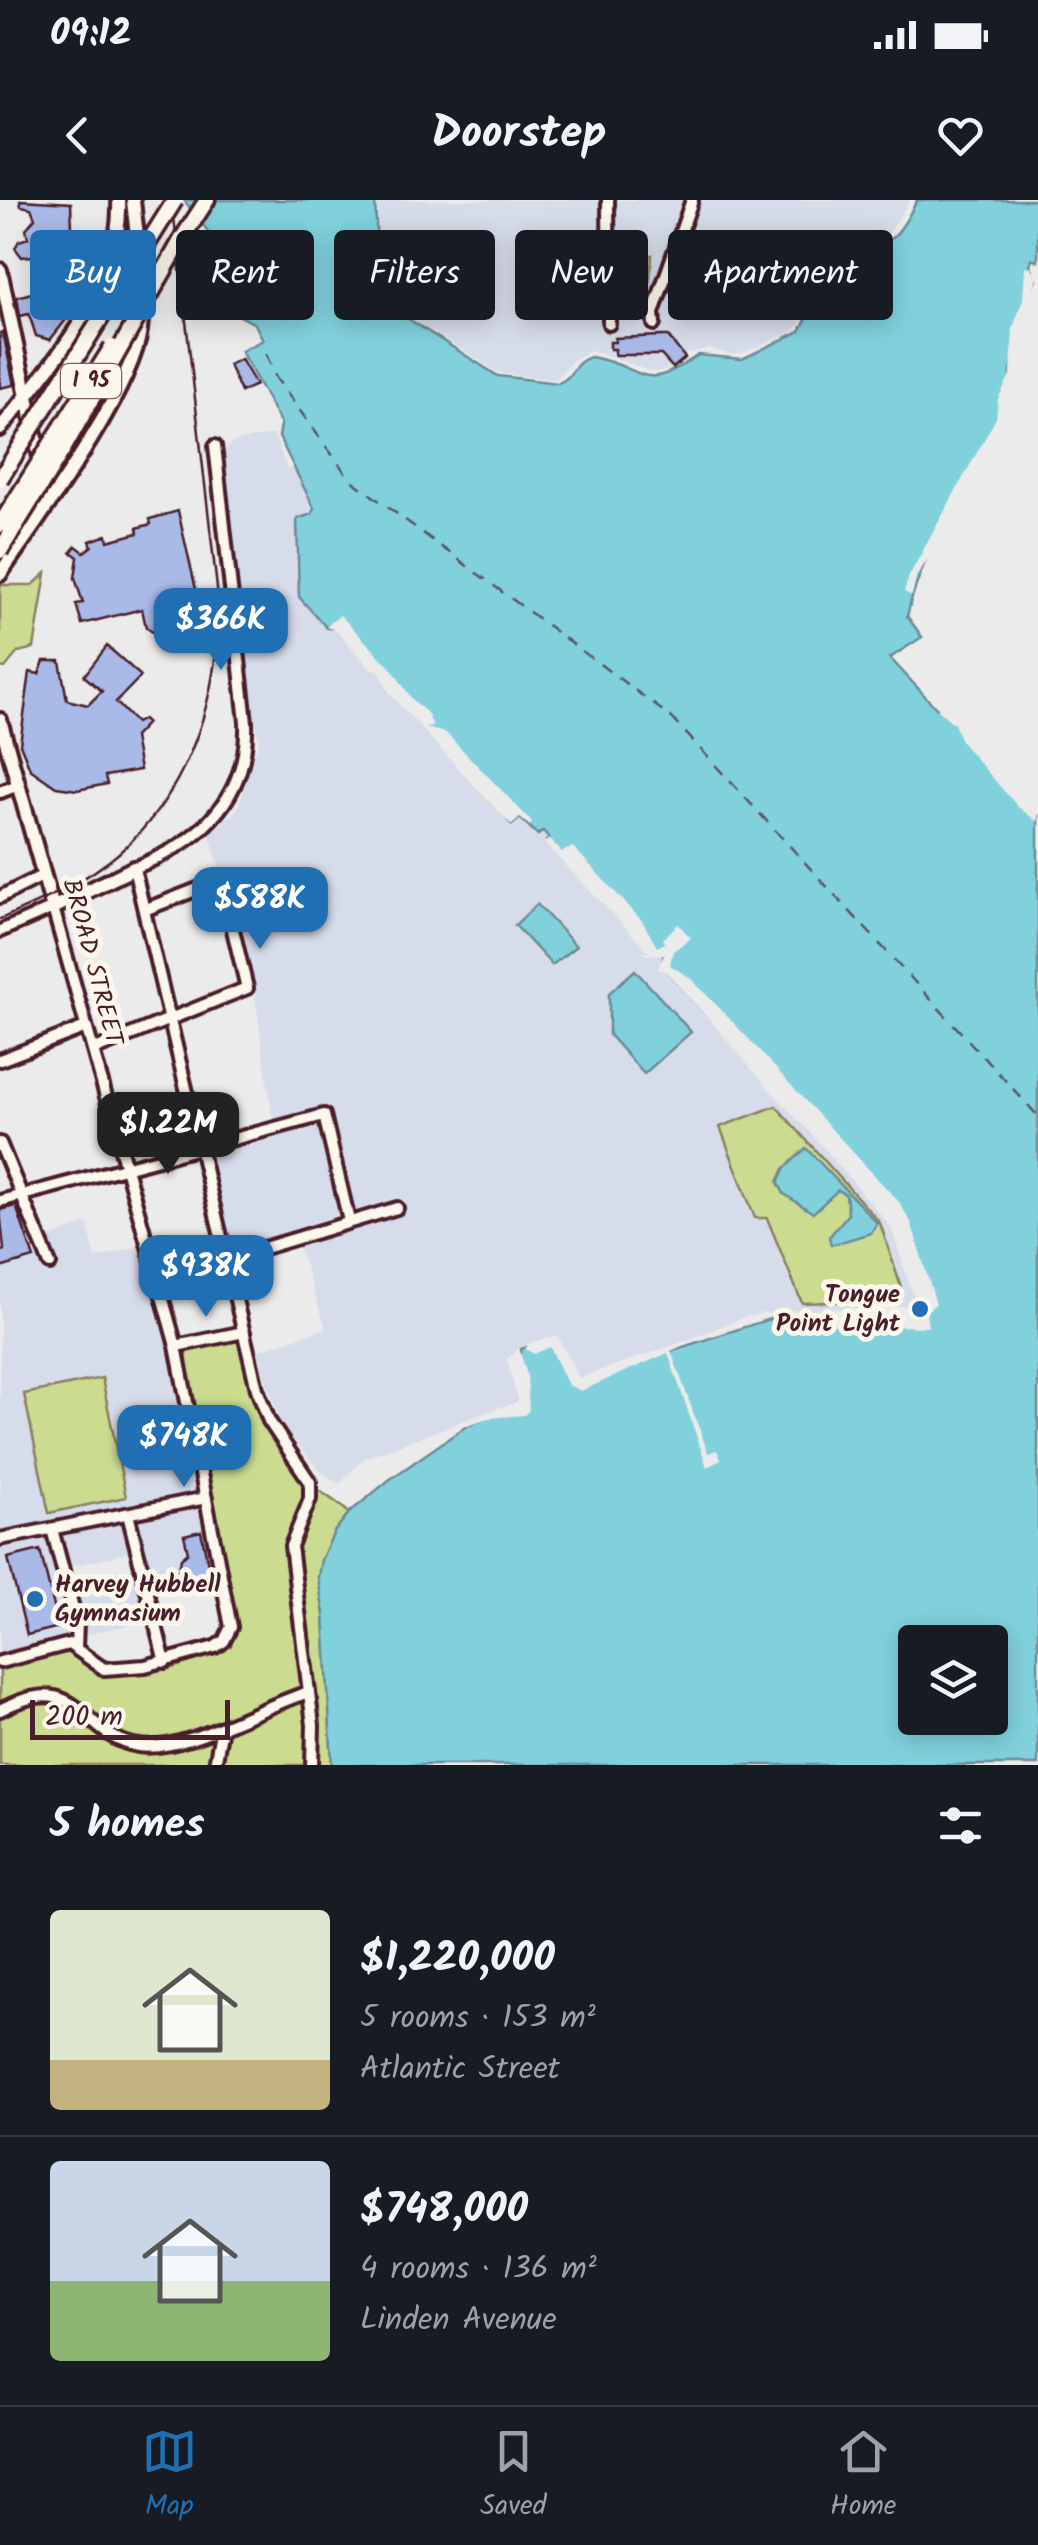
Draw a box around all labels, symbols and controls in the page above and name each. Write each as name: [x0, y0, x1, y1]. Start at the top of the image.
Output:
text: 09:12: [50, 5, 132, 65]
text: Doorstep: [432, 99, 606, 171]
icon: back: [50, 108, 105, 163]
icon: heart: [933, 108, 988, 163]
chip: Buy: [30, 230, 156, 320]
chip: Rent: [176, 230, 314, 320]
chip: Filters: [334, 230, 495, 320]
chip: New: [515, 230, 648, 320]
chip: Apartment: [668, 230, 893, 320]
road number: I 95: [61, 364, 121, 398]
pin: $366K: [151, 588, 291, 673]
text: $366K: [176, 595, 266, 646]
pin: $588K: [190, 867, 330, 952]
street label: BROAD STREET: [51, 874, 134, 1052]
text: $588K: [214, 874, 306, 925]
pin: $1.22M: [87, 1092, 249, 1177]
text: $1.22M: [119, 1099, 217, 1150]
pin: $938K: [136, 1235, 276, 1320]
text: $938K: [161, 1242, 251, 1293]
place label: Tongue Point Light: [776, 1275, 901, 1344]
marker: Tongue Point Light: [909, 1298, 931, 1320]
pin: $748K: [114, 1405, 254, 1490]
text: $748K: [139, 1412, 229, 1463]
place label: Harvey Hubbell Gymnasium: [55, 1565, 221, 1634]
marker: Harvey Hubbell Gymnasium: [24, 1588, 46, 1610]
map controls: [898, 1625, 1008, 1735]
button: layers: [898, 1625, 1008, 1735]
scale bar: [30, 1695, 230, 1740]
text: 200 m: [45, 1695, 123, 1740]
text: 5 homes: [50, 1792, 205, 1859]
icon: filters: [933, 1798, 988, 1853]
text: $1,220,000: [360, 1926, 555, 1993]
icon: home: [130, 1950, 250, 2070]
text: 5 rooms · 153 m²: [360, 1993, 596, 2044]
text: Atlantic Street: [360, 2044, 560, 2095]
text: $748,000: [360, 2177, 528, 2244]
icon: home: [130, 2201, 250, 2321]
text: 4 rooms · 136 m²: [360, 2244, 597, 2295]
text: Linden Avenue: [360, 2295, 557, 2346]
tab: Map: [142, 2424, 197, 2529]
tab: Saved: [480, 2424, 547, 2529]
tab: Home: [830, 2424, 896, 2529]

